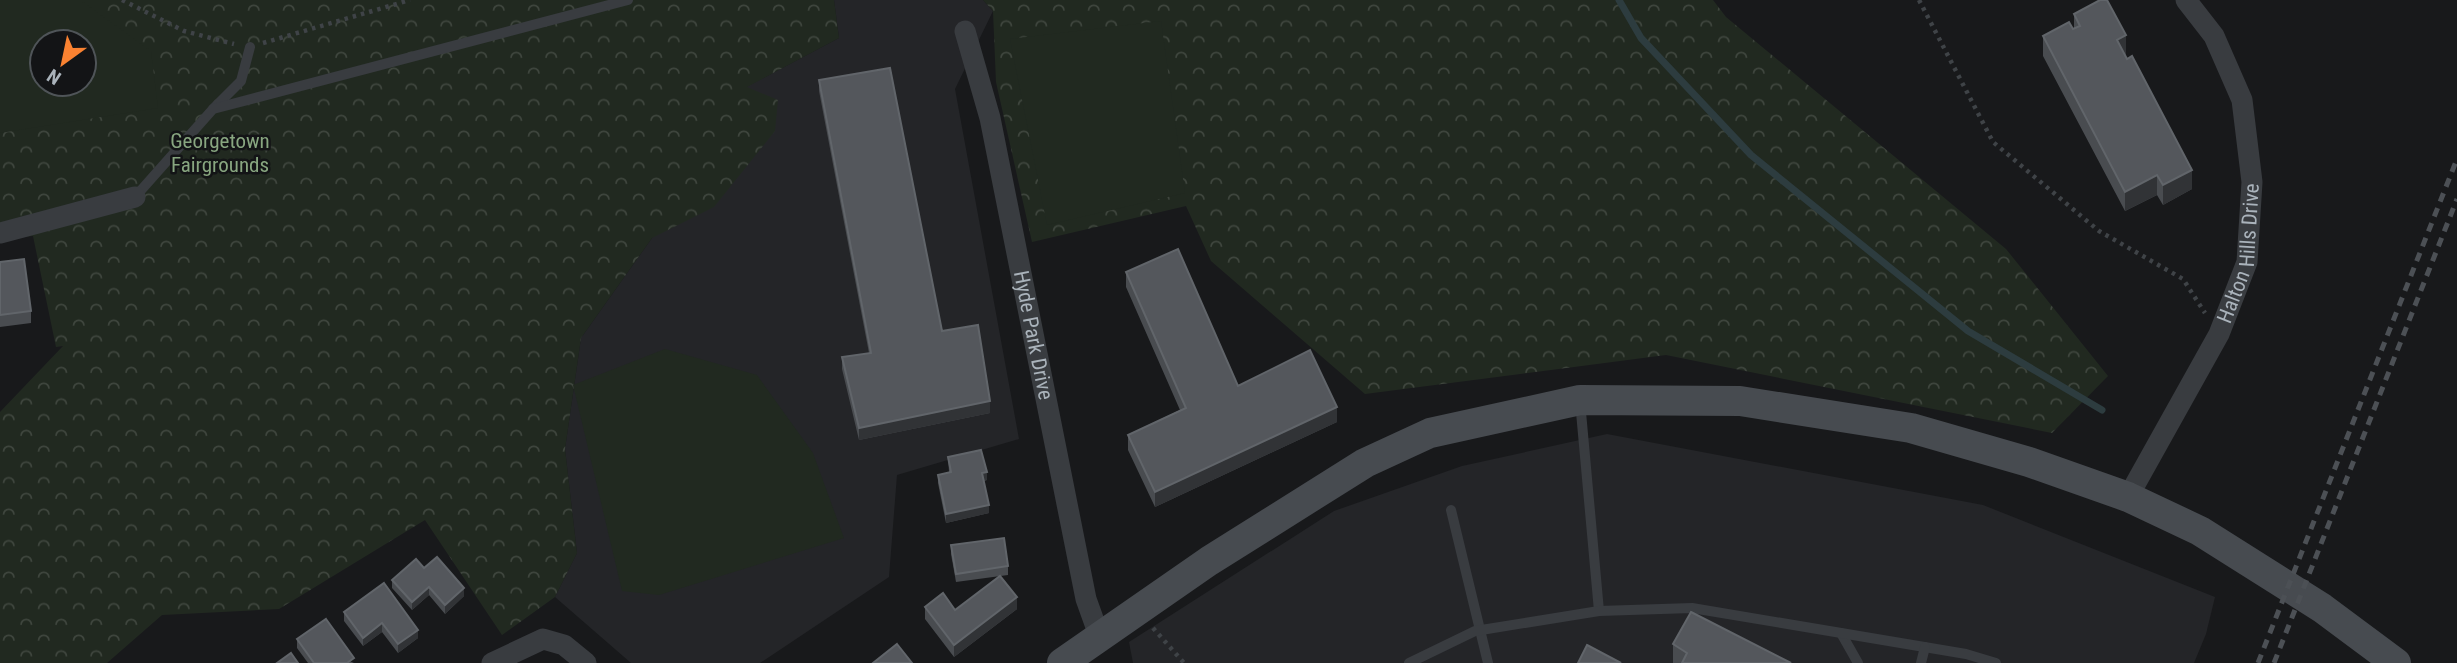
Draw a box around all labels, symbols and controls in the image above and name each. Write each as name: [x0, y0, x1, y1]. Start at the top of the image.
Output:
north arrow: [28, 28, 98, 98]
text: N: [43, 64, 65, 90]
park label: Georgetown Fairgrounds: [170, 129, 270, 177]
street label: Halton Hills Drive: [2212, 183, 2264, 327]
street label: Hyde Park Drive: [1009, 269, 1058, 402]

